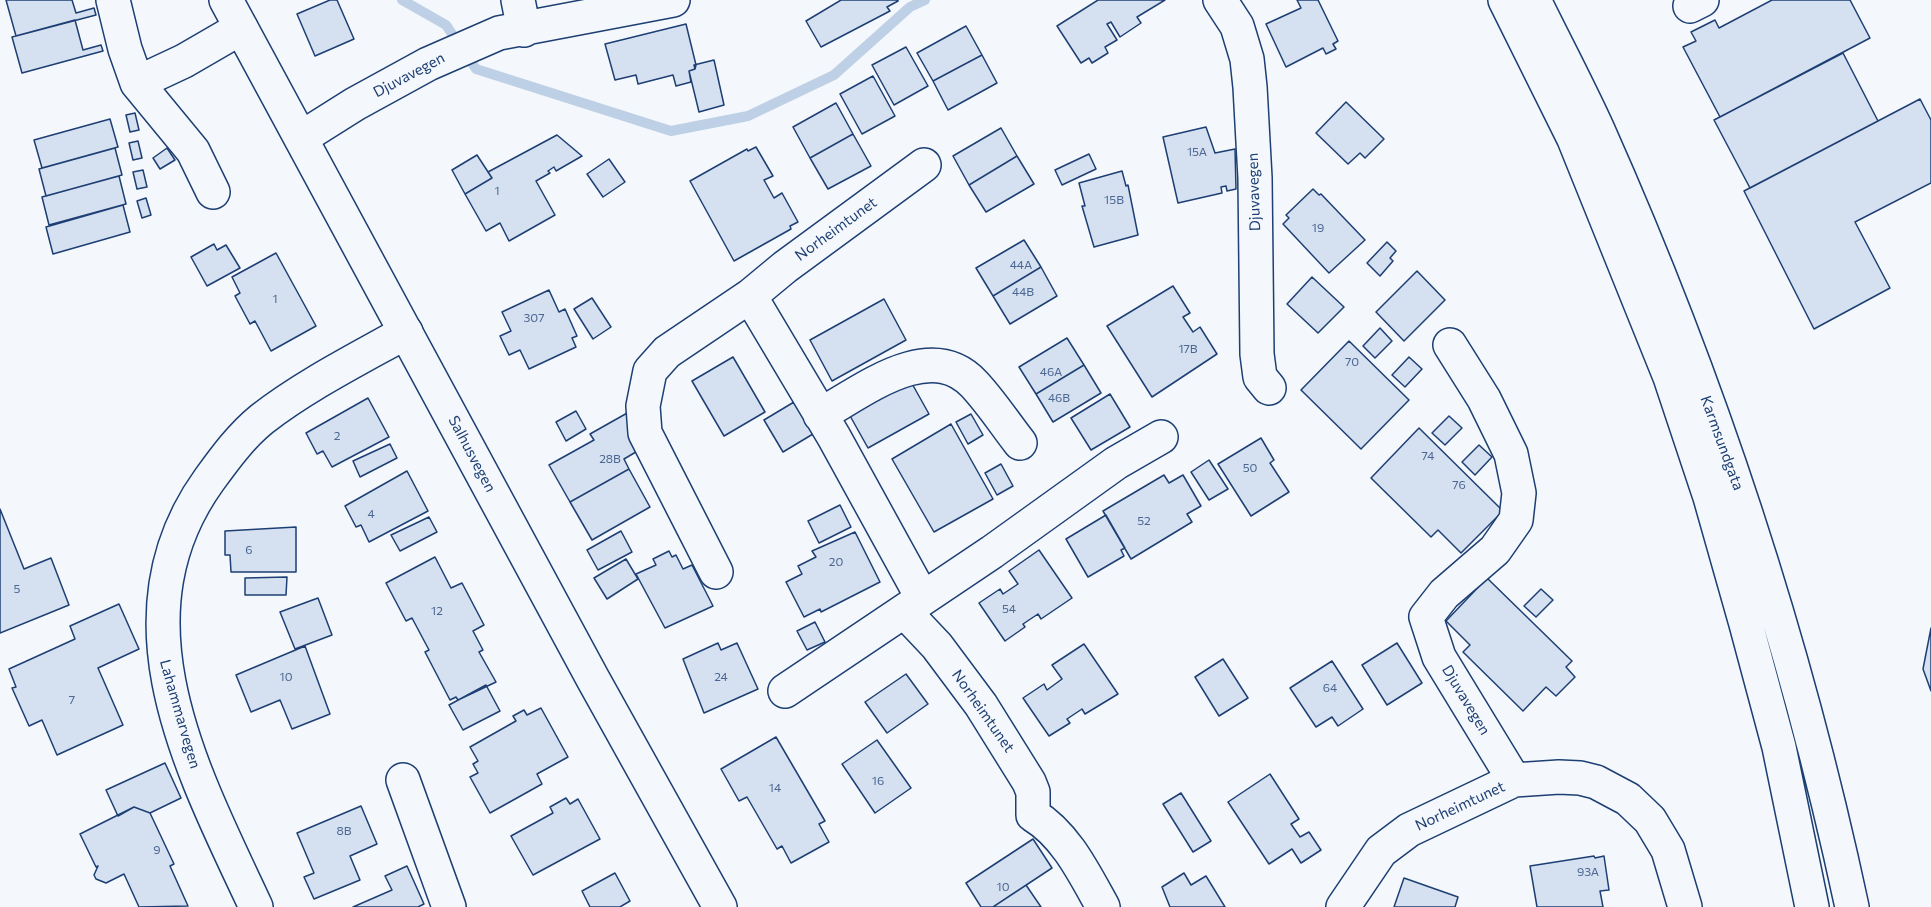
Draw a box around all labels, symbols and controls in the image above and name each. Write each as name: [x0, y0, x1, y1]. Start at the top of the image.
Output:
street label: Djuvavegen: [370, 49, 448, 101]
house number: 15A: [1187, 145, 1207, 159]
street label: Djuvavegen: [1244, 153, 1264, 231]
house number: 1: [494, 184, 500, 198]
street label: Norheimtunet: [792, 193, 880, 265]
house number: 15B: [1104, 193, 1124, 207]
house number: 19: [1312, 221, 1324, 235]
house number: 44A: [1010, 258, 1032, 272]
house number: 44B: [1012, 285, 1034, 299]
house number: 1: [272, 292, 278, 306]
house number: 307: [524, 311, 544, 325]
house number: 17B: [1178, 342, 1198, 356]
house number: 70: [1345, 355, 1359, 369]
house number: 46A: [1040, 365, 1062, 379]
house number: 46B: [1048, 391, 1070, 405]
street label: Karmsundgata: [1697, 393, 1747, 493]
street label: Salhusvegen: [444, 413, 500, 495]
house number: 2: [334, 429, 340, 443]
house number: 74: [1422, 449, 1434, 463]
house number: 28B: [599, 452, 621, 466]
house number: 50: [1243, 461, 1257, 475]
house number: 76: [1452, 478, 1466, 492]
house number: 4: [367, 507, 375, 521]
house number: 52: [1137, 514, 1151, 528]
house number: 6: [245, 543, 253, 557]
house number: 20: [829, 555, 843, 569]
house number: 5: [14, 582, 20, 596]
house number: 54: [1002, 602, 1016, 616]
house number: 12: [431, 604, 443, 618]
street label: Lahammarvegen: [156, 657, 204, 771]
street label: Djuvavegen: [1438, 662, 1494, 738]
street label: Norheimtunet: [948, 666, 1018, 756]
house number: 10: [280, 670, 292, 684]
house number: 24: [714, 670, 728, 684]
house number: 64: [1323, 681, 1337, 695]
house number: 7: [69, 693, 75, 707]
house number: 16: [872, 774, 884, 788]
street label: Norheimtunet: [1412, 777, 1508, 835]
house number: 14: [769, 781, 781, 795]
house number: 8B: [336, 824, 352, 838]
house number: 9: [153, 843, 161, 857]
house number: 93A: [1577, 865, 1599, 879]
house number: 10: [997, 880, 1009, 894]

